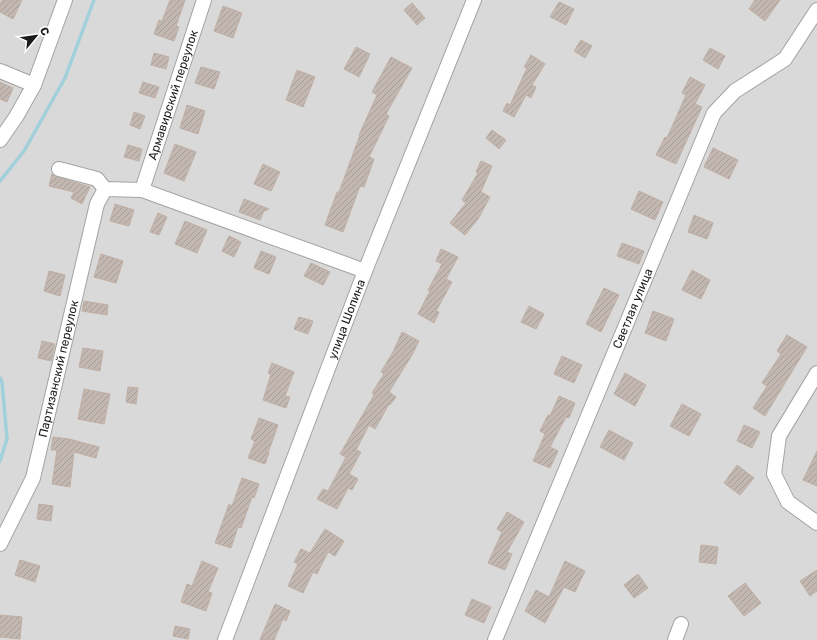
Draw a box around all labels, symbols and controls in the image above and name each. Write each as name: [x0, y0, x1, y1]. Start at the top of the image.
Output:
north arrow: [16, 16, 56, 56]
text: С: [37, 25, 52, 38]
street label: Армавирский переулок: [145, 28, 201, 162]
street label: Светлая улица: [610, 266, 656, 351]
street label: улица Шопина: [325, 277, 368, 361]
street label: Партизанский переулок: [36, 298, 81, 439]

